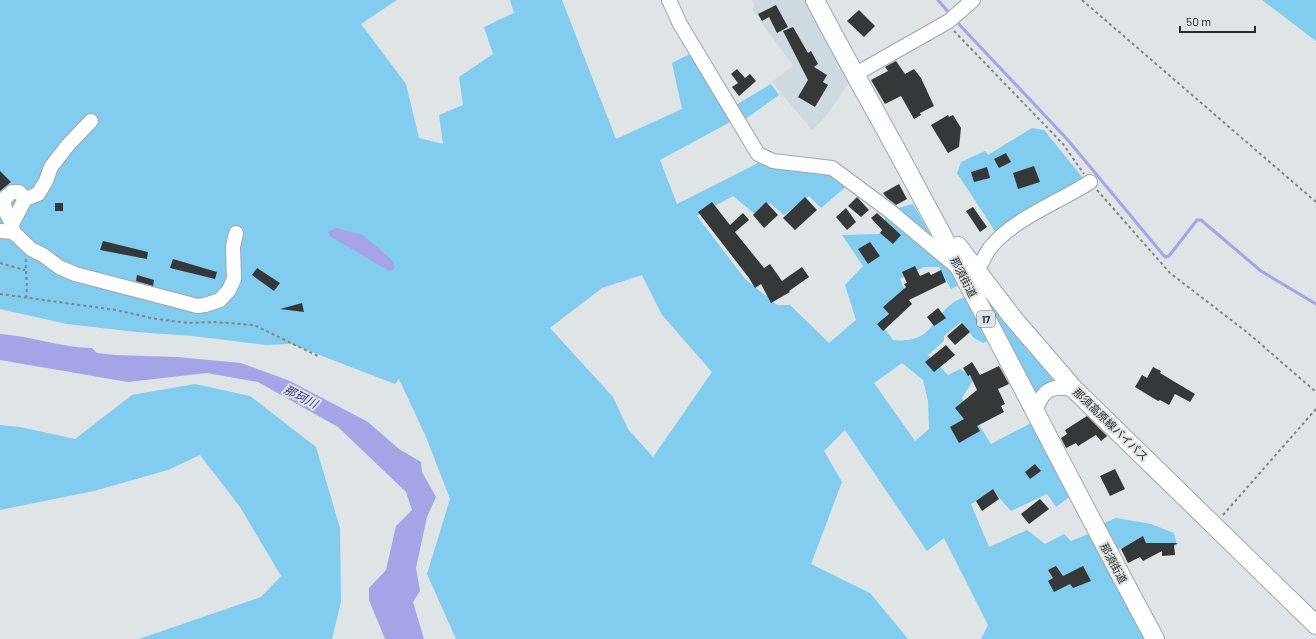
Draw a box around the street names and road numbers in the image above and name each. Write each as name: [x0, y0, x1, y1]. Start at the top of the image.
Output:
street label: 那須街道: [948, 254, 980, 300]
road number: 17: [977, 311, 995, 327]
street label: 那須高原線バイパス: [1071, 385, 1151, 463]
street label: 那須街道: [1098, 541, 1130, 585]

